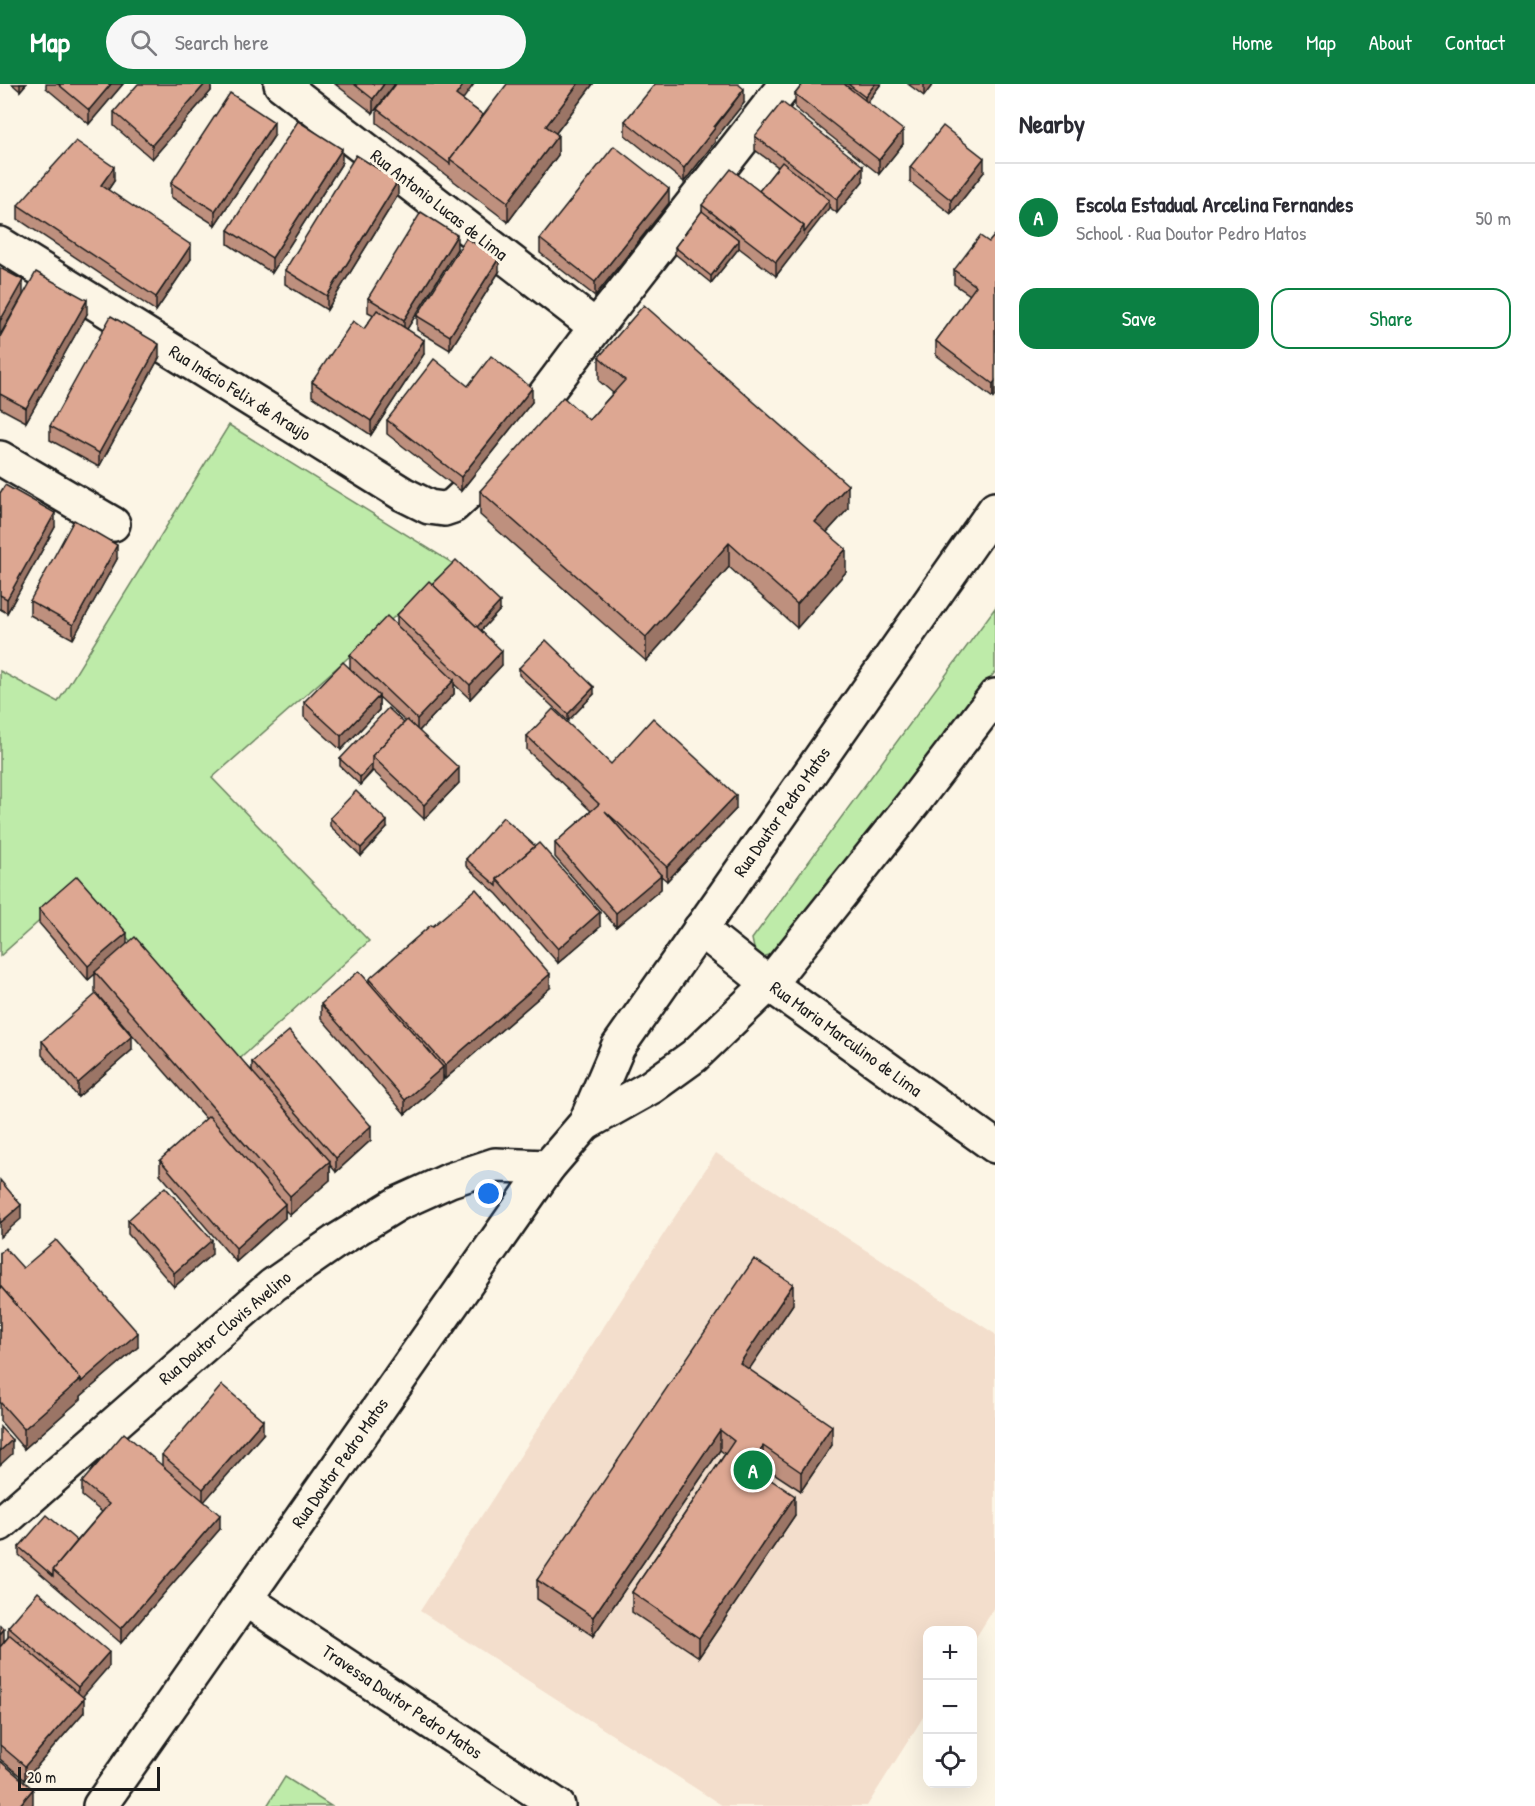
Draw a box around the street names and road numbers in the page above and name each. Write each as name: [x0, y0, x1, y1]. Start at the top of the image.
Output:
street label: Rua Antonio Lucas de Lima: [365, 143, 513, 266]
street label: Rua Inácio Felix de Araujo: [164, 339, 316, 446]
street label: Rua Doutor Pedro Matos: [727, 742, 836, 882]
street label: Rua Maria Marculino de Lima: [765, 975, 927, 1102]
street label: Rua Doutor Clovis Avelino: [153, 1265, 296, 1390]
street label: Rua Doutor Pedro Matos: [285, 1393, 394, 1533]
street label: Travessa Doutor Pedro Matos: [317, 1638, 488, 1765]

